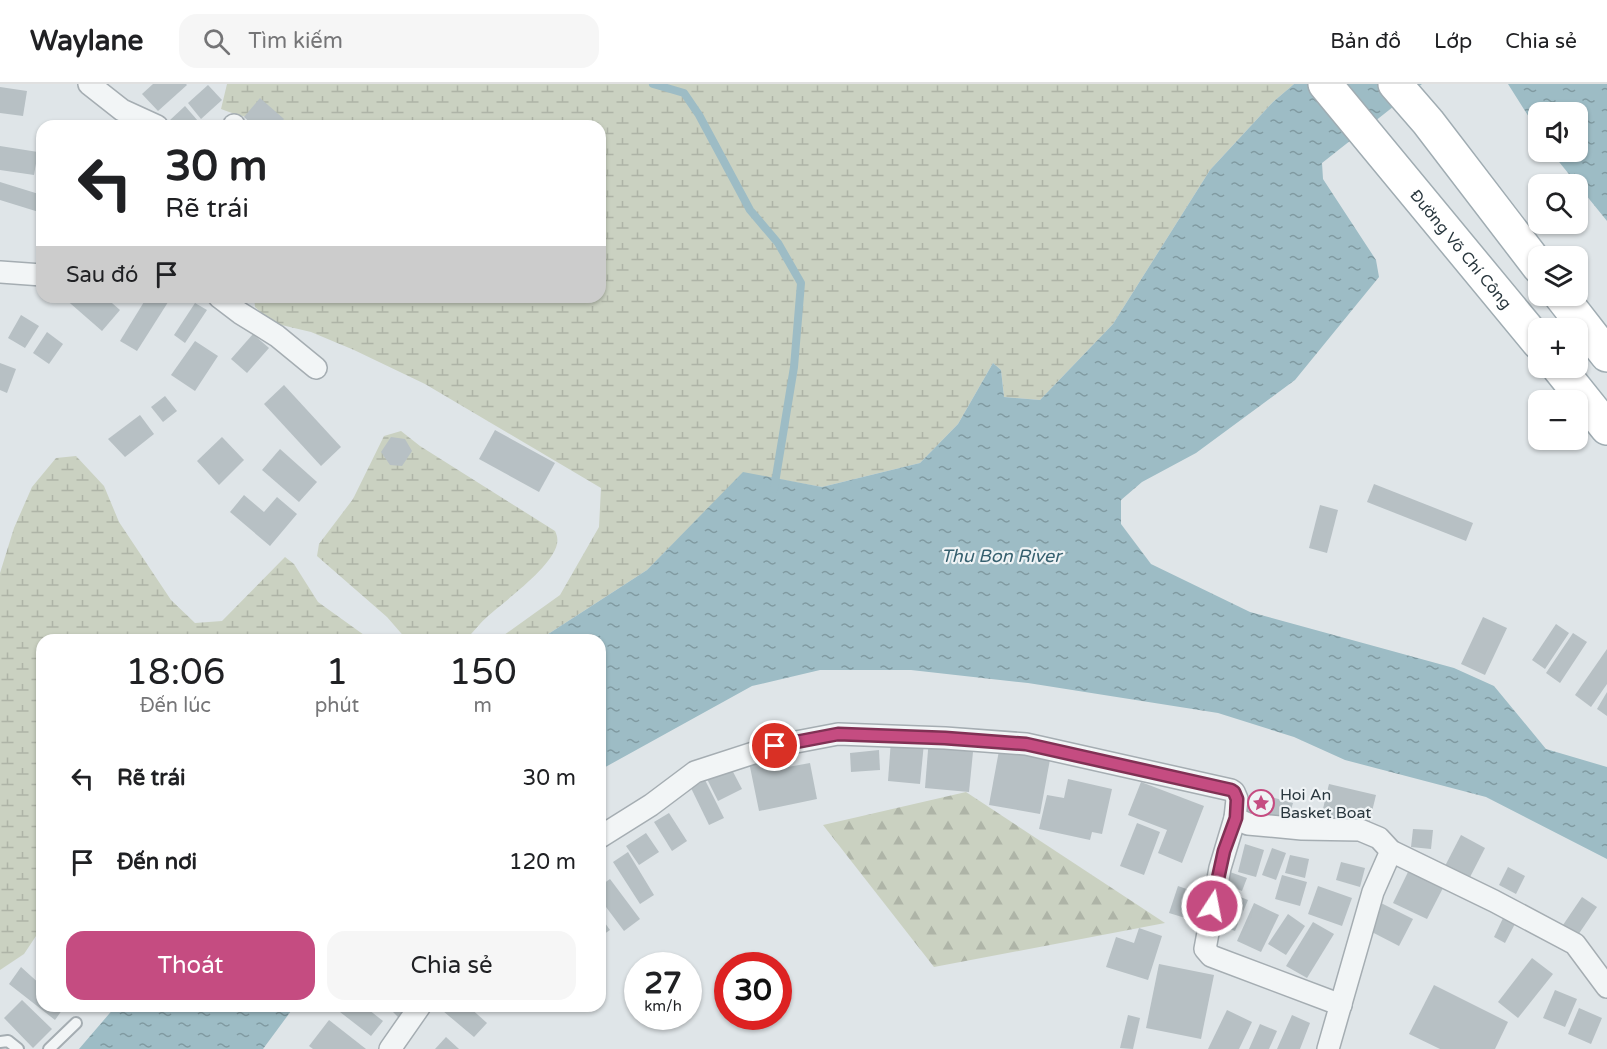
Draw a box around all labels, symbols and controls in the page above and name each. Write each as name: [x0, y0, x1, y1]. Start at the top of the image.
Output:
search box: [179, 14, 599, 68]
text: Waylane: [30, 24, 143, 58]
icon: search: [200, 25, 233, 58]
text: Tìm kiếm: [248, 28, 343, 54]
text: Bản đồ: [1330, 29, 1401, 54]
text: Lớp: [1434, 29, 1472, 54]
text: Chia sẻ: [1505, 29, 1577, 54]
map controls: [1528, 102, 1588, 450]
button: sound: [1528, 102, 1588, 162]
text: 30 m: [165, 141, 267, 192]
icon: left: [66, 144, 144, 222]
button: search: [1528, 174, 1588, 234]
street label: Đường Võ Chí Công: [1405, 186, 1516, 314]
text: Rẽ trái: [165, 192, 249, 225]
button: layers: [1528, 246, 1588, 306]
icon: arrive: [150, 258, 183, 291]
text: Sau đó: [66, 262, 138, 288]
button: +: [1528, 318, 1588, 378]
button: −: [1528, 390, 1588, 450]
water label: Thu Bon River: [941, 545, 1063, 567]
text: 18:06: [125, 651, 225, 694]
text: 1: [326, 651, 348, 694]
text: 150: [449, 651, 517, 694]
text: Đến lúc: [140, 694, 211, 718]
text: phút: [315, 694, 359, 718]
text: m: [473, 694, 492, 718]
pin: [749, 720, 800, 771]
icon: arrive: [758, 729, 791, 762]
icon: left: [66, 762, 99, 795]
text: Rẽ trái: [117, 765, 186, 791]
text: 30 m: [522, 765, 576, 791]
place label: Hoi An Basket Boat: [1280, 785, 1371, 823]
place icon: Hoi An Basket Boat: [1246, 788, 1276, 818]
icon: arrive: [66, 846, 99, 879]
text: Đến nơi: [117, 849, 197, 875]
text: 120 m: [509, 849, 576, 875]
position arrow: [1180, 874, 1244, 938]
button: Thoát: [66, 931, 315, 1000]
button: Chia sẻ: [327, 931, 576, 1000]
speed limit sign: 30: [714, 952, 792, 1030]
text: 27: [644, 965, 682, 1002]
text: km/h: [644, 997, 682, 1015]

